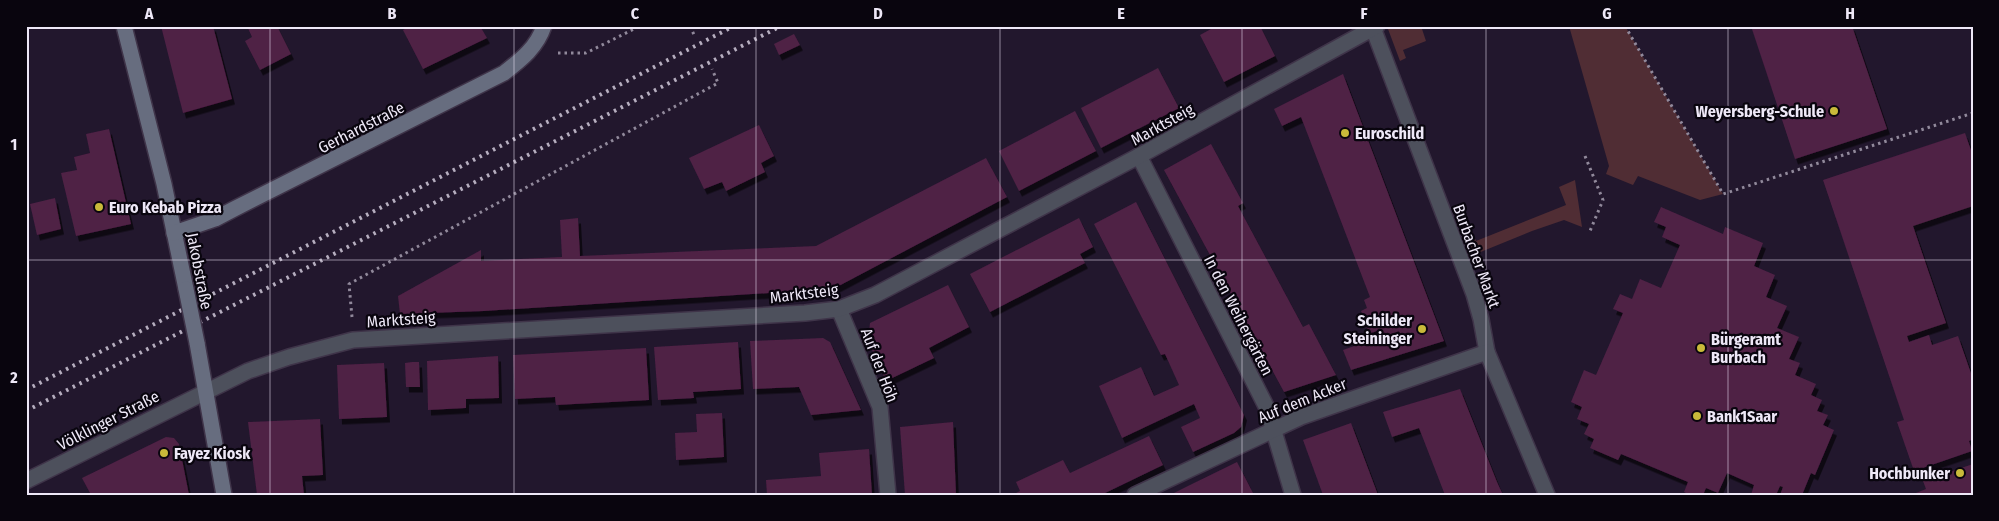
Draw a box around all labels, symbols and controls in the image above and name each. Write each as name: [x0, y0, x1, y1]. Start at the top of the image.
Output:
text: A: [144, 4, 154, 23]
text: B: [388, 4, 397, 23]
text: C: [631, 4, 640, 23]
text: D: [873, 4, 883, 23]
text: E: [1117, 4, 1125, 23]
text: F: [1360, 4, 1368, 23]
text: G: [1602, 4, 1612, 23]
text: H: [1845, 4, 1855, 23]
street label: Gerhardstraße: [315, 98, 408, 157]
street label: Marktsteig: [1128, 99, 1197, 149]
place label: Weyersberg-Schule: [1695, 102, 1824, 121]
marker: Weyersberg-Schule: [1828, 105, 1840, 117]
place label: Euroschild: [1355, 124, 1424, 143]
marker: Euroschild: [1339, 127, 1351, 139]
text: 1: [11, 135, 17, 154]
place label: Euro Kebab Pizza: [109, 198, 222, 217]
marker: Euro Kebab Pizza: [93, 201, 105, 213]
street label: Burbacher Markt: [1449, 202, 1504, 311]
street label: Jakobstraße: [183, 231, 216, 311]
street label: In den Weihergärten: [1200, 252, 1277, 379]
street label: Marktsteig: [769, 280, 840, 307]
street label: Marktsteig: [366, 308, 436, 331]
place label: Schilder Steininger: [1344, 311, 1412, 348]
marker: Schilder Steininger: [1416, 323, 1428, 335]
street label: Auf der Höh: [857, 325, 902, 405]
place label: Bürgeramt Burbach: [1711, 330, 1781, 367]
marker: Bürgeramt Burbach: [1695, 342, 1707, 354]
text: 2: [9, 368, 18, 387]
street label: Auf dem Acker: [1255, 374, 1350, 427]
street label: Völklinger Straße: [54, 387, 162, 454]
place label: Bank1Saar: [1707, 407, 1777, 426]
marker: Bank1Saar: [1691, 410, 1703, 422]
place label: Fayez Kiosk: [174, 444, 251, 463]
marker: Fayez Kiosk: [158, 447, 170, 459]
place label: Hochbunker: [1869, 464, 1950, 483]
marker: Hochbunker: [1954, 467, 1966, 479]

